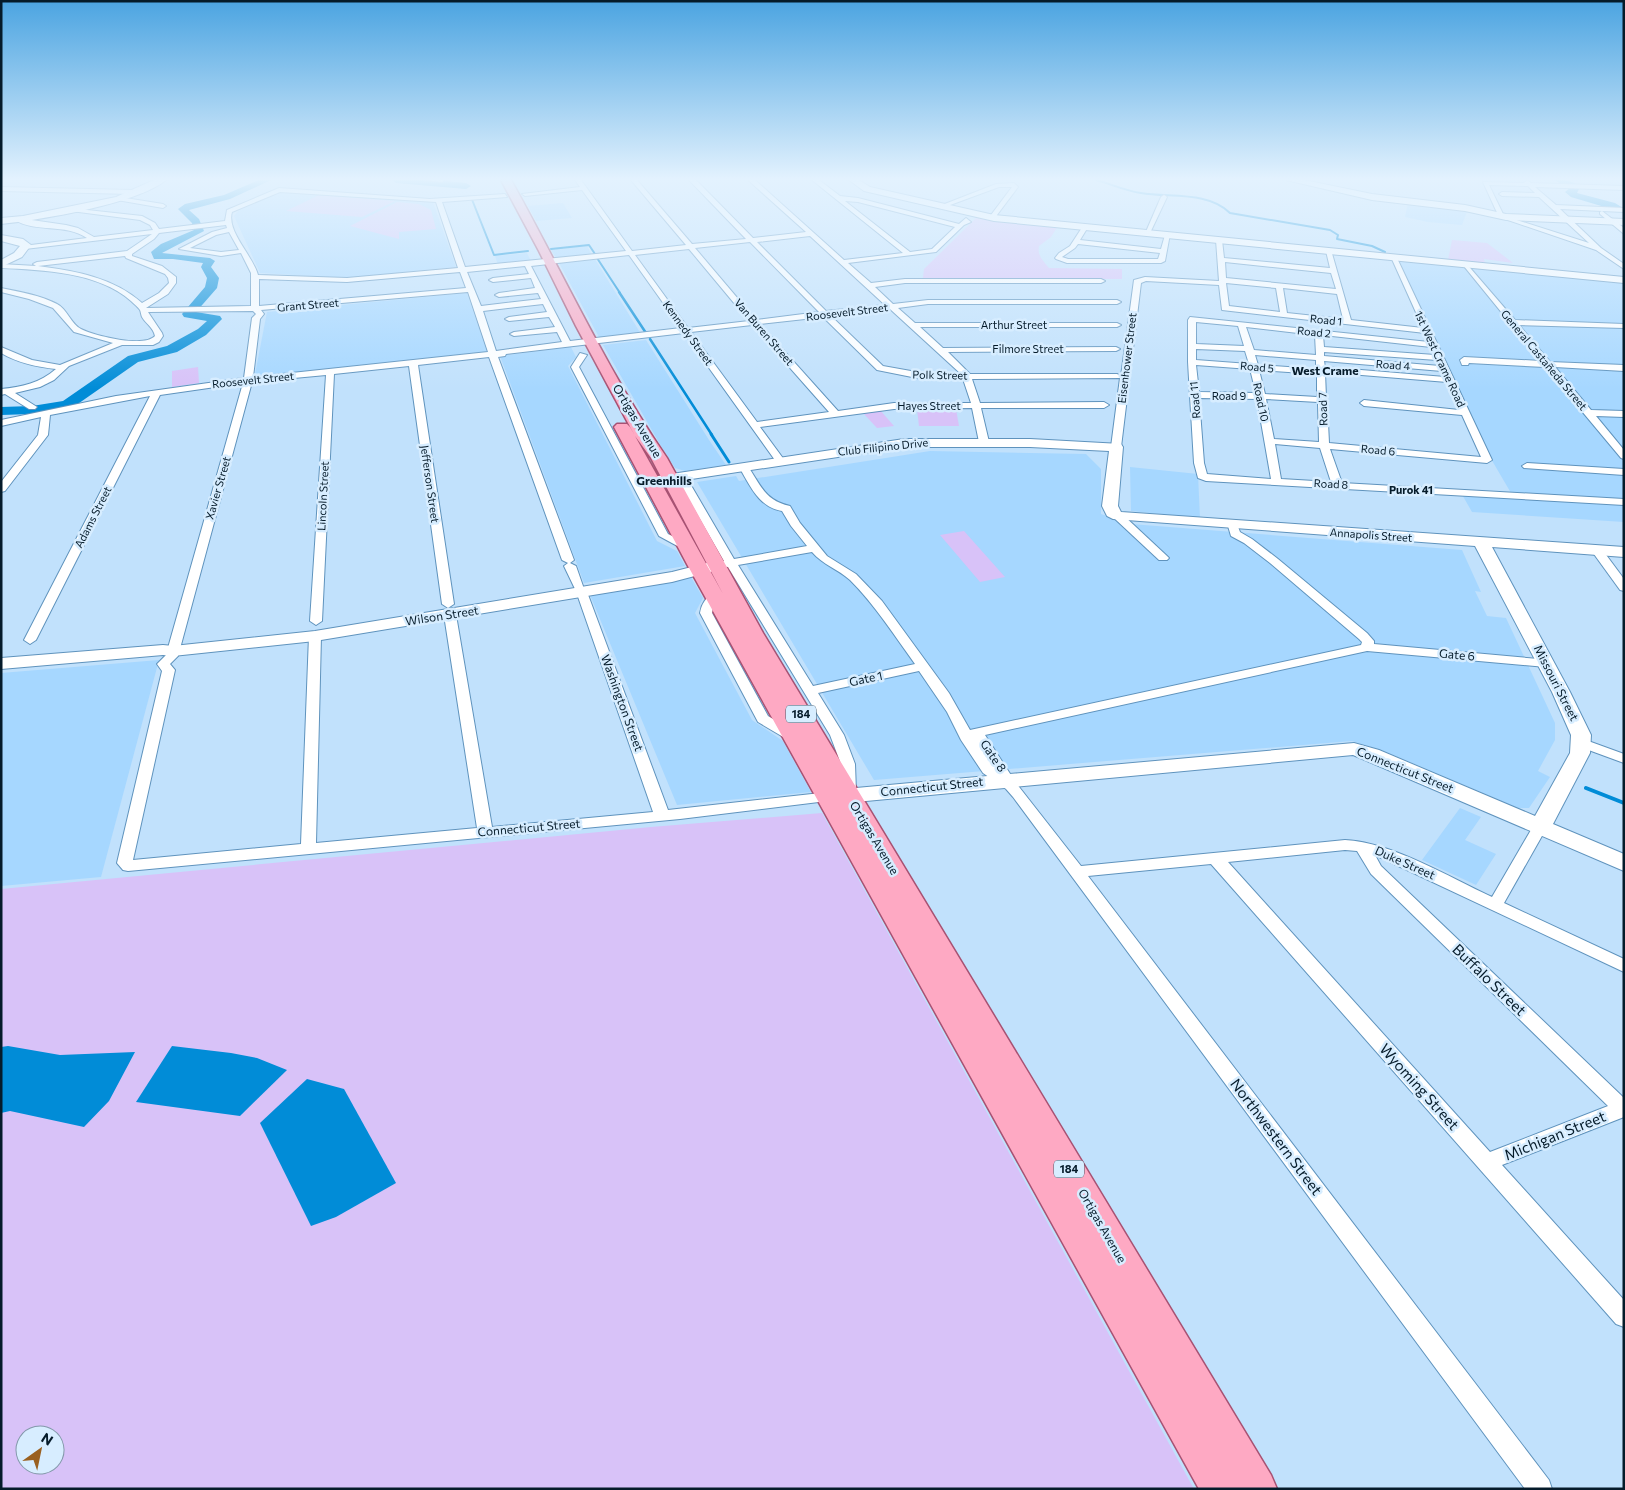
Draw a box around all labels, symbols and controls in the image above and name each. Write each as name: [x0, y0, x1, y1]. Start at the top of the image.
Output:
street label: Grant Street: [276, 295, 340, 314]
street label: Van Buren Street: [732, 296, 797, 368]
street label: Kennedy Street: [661, 298, 716, 368]
street label: Roosevelt Street: [805, 300, 889, 323]
street label: General Castañeda Street: [1499, 307, 1590, 413]
street label: 1st West Crame Road: [1412, 309, 1469, 409]
street label: Eisenhower Street: [1114, 311, 1139, 404]
street label: Road 1: [1309, 311, 1343, 328]
street label: Arthur Street: [981, 318, 1048, 331]
street label: Road 2: [1297, 323, 1332, 340]
street label: Filmore Street: [992, 342, 1064, 355]
street label: Road 4: [1375, 357, 1411, 372]
street label: Road 5: [1239, 359, 1275, 374]
district label: West Crame: [1291, 363, 1359, 377]
street label: Polk Street: [912, 368, 968, 381]
street label: Roosevelt Street: [211, 369, 295, 390]
street label: Ortigas Avenue: [610, 381, 665, 460]
street label: Road 11: [1186, 381, 1203, 419]
street label: Road 10: [1251, 381, 1272, 423]
street label: Road 9: [1212, 389, 1247, 402]
street label: Road 7: [1315, 392, 1330, 426]
street label: Hayes Street: [897, 399, 961, 412]
street label: Club Filipino Drive: [837, 435, 929, 458]
street label: Road 6: [1360, 442, 1396, 458]
street label: Jefferson Street: [418, 444, 442, 524]
street label: Xavier Street: [202, 454, 233, 521]
street label: Lincoln Street: [314, 460, 331, 531]
district label: Greenhills: [636, 473, 692, 487]
street label: Road 8: [1313, 476, 1349, 491]
street label: Adams Street: [71, 483, 114, 550]
district label: Purok 41: [1389, 483, 1433, 496]
street label: Annapolis Street: [1329, 525, 1413, 544]
street label: Wilson Street: [404, 602, 480, 628]
street label: Missouri Street: [1532, 642, 1582, 723]
street label: Gate 6: [1439, 645, 1476, 663]
street label: Washington Street: [599, 652, 647, 753]
street label: Gate 1: [848, 668, 884, 688]
road number: 184: [786, 706, 816, 722]
street label: Gate 8: [978, 737, 1010, 774]
street label: Connecticut Street: [1355, 743, 1456, 795]
street label: Connecticut Street: [880, 774, 984, 798]
street label: Ortigas Avenue: [847, 798, 902, 877]
street label: Connecticut Street: [477, 816, 581, 838]
street label: Duke Street: [1373, 843, 1438, 882]
street label: Buffalo Street: [1449, 940, 1530, 1019]
street label: Wyoming Street: [1376, 1039, 1463, 1133]
street label: Northwestern Street: [1227, 1075, 1326, 1198]
street label: Michigan Street: [1501, 1107, 1608, 1164]
road number: 184: [1054, 1160, 1084, 1178]
street label: Ortigas Avenue: [1076, 1186, 1130, 1265]
north arrow: [15, 1425, 65, 1475]
text: N: [38, 1429, 56, 1449]

